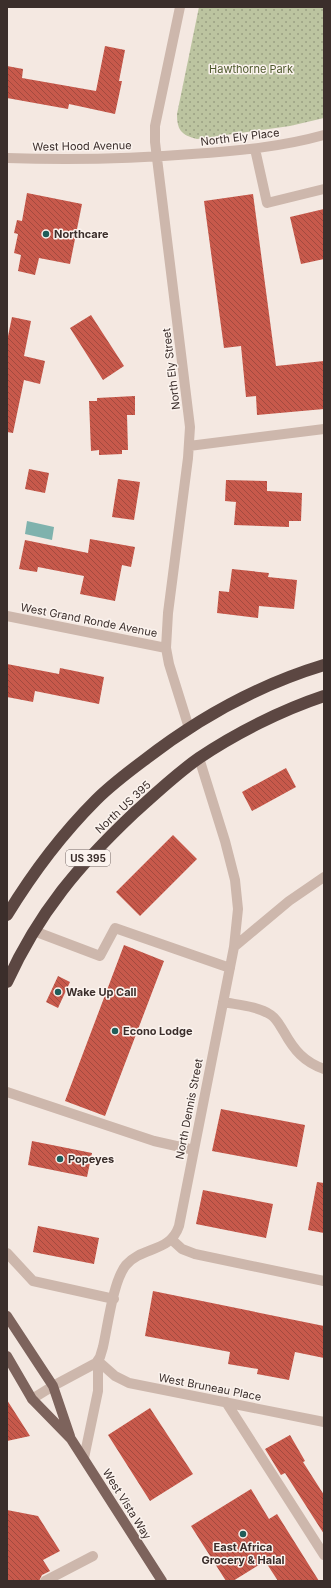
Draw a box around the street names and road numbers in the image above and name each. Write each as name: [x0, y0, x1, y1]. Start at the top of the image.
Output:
street label: North Ely Place: [200, 125, 280, 149]
street label: West Hood Avenue: [32, 138, 132, 154]
street label: North Ely Street: [159, 327, 183, 411]
street label: West Grand Ronde Avenue: [19, 600, 159, 640]
street label: North US 395: [92, 777, 154, 836]
road number: US 395: [66, 850, 110, 866]
street label: North Dennis Street: [172, 1057, 206, 1161]
street label: West Bruneau Place: [157, 1370, 263, 1404]
street label: West Vista Way: [100, 1466, 154, 1542]

